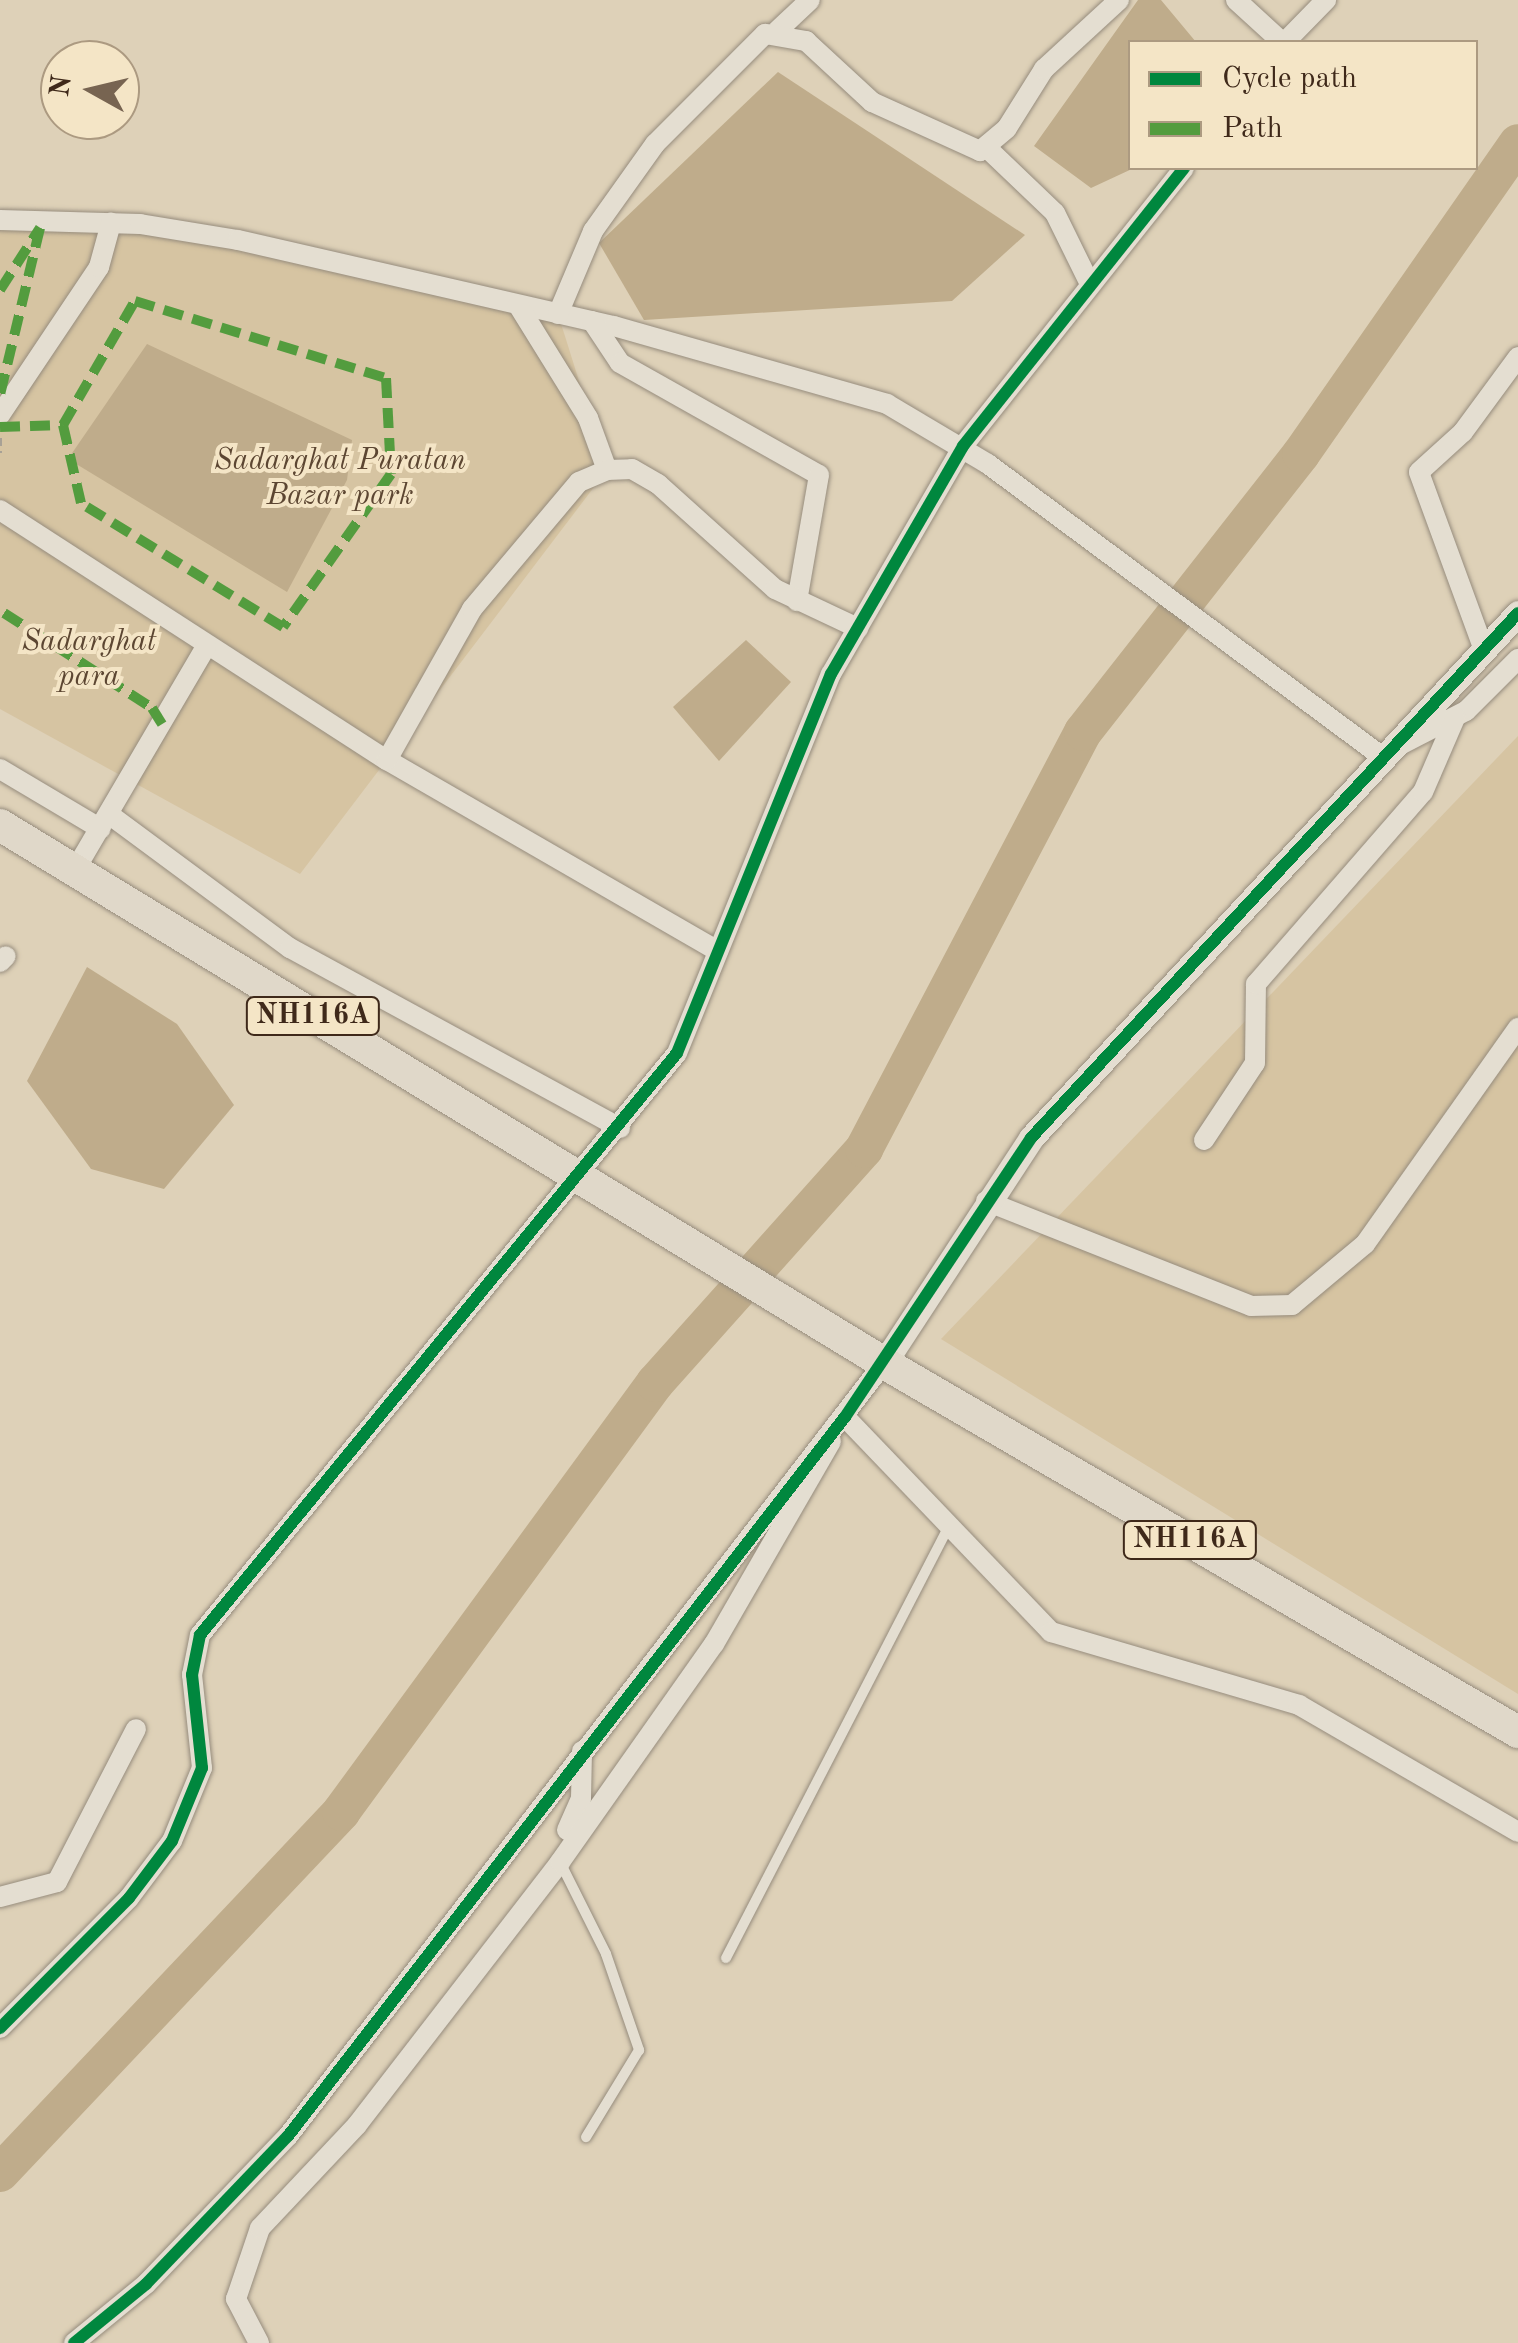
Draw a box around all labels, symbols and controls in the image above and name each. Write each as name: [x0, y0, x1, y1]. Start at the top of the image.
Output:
north arrow: [40, 40, 140, 140]
legend: [1128, 40, 1478, 170]
text: Cycle path: [1222, 64, 1357, 94]
text: N: [47, 74, 78, 99]
text: Path: [1222, 114, 1283, 144]
park label: Sadarghat Puratan Bazar park: [214, 443, 466, 514]
park label: Sadarghat para: [22, 624, 156, 694]
road number: NH116A: [246, 993, 380, 1039]
road number: NH116A: [1122, 1517, 1258, 1563]

